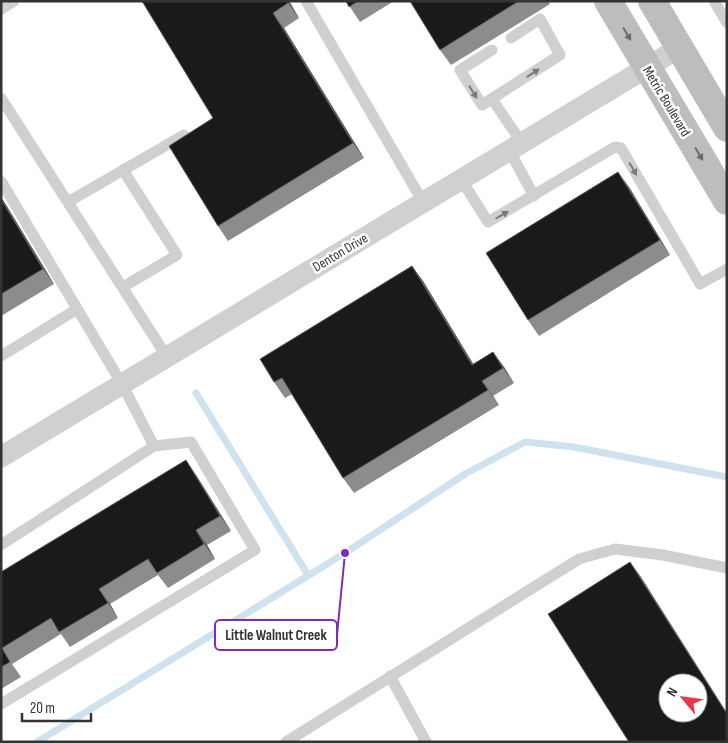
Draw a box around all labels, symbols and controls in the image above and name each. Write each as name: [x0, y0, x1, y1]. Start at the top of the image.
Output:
one-way arrow: [623, 28, 632, 41]
street label: Metric Boulevard: [639, 63, 694, 140]
one-way arrow: [527, 68, 540, 77]
one-way arrow: [469, 85, 478, 98]
one-way arrow: [694, 148, 703, 161]
one-way arrow: [629, 163, 638, 176]
one-way arrow: [495, 210, 508, 219]
street label: Denton Drive: [310, 229, 371, 275]
callout: Little Walnut Creek: [215, 620, 337, 650]
text: Little Walnut Creek: [225, 626, 327, 645]
north arrow: [658, 673, 708, 723]
text: N: [663, 685, 681, 699]
scale bar: [22, 690, 91, 722]
text: 20 m: [30, 699, 55, 718]

